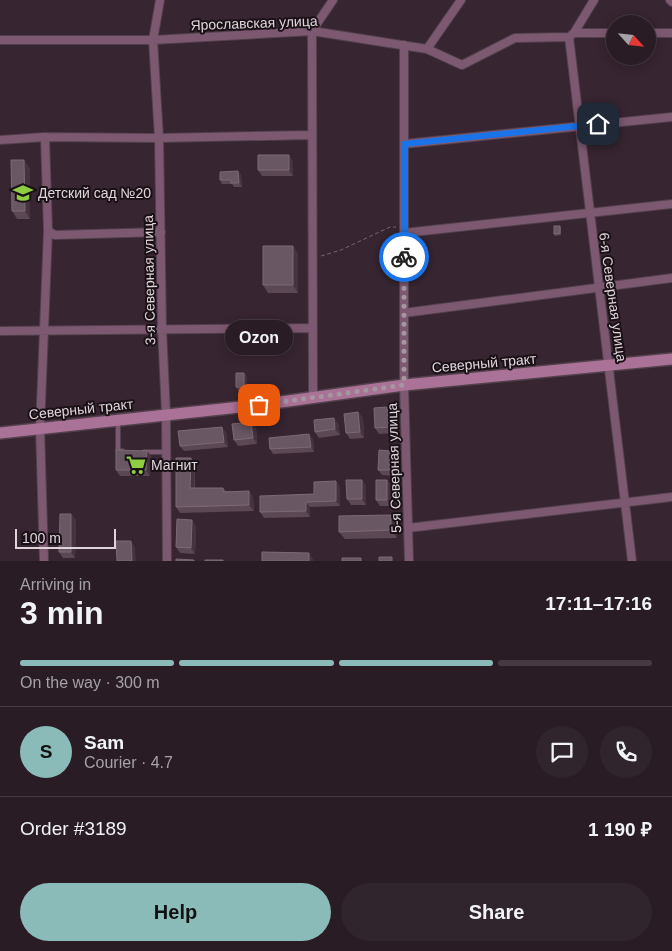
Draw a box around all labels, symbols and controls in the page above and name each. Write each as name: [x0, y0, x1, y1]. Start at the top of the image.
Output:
street label: Ярославская улица: [190, 13, 318, 33]
north arrow: [606, 15, 656, 65]
map controls: [606, 15, 656, 65]
pin: [577, 103, 619, 145]
icon: home: [584, 110, 612, 138]
school or university icon: Детский сад №20: [12, 182, 34, 204]
place label: Детский сад №20: [38, 185, 151, 201]
street label: 3-я Северная улица: [140, 215, 158, 345]
street label: 6-я Северная улица: [596, 231, 630, 363]
courier: [379, 232, 429, 282]
icon: bike: [390, 243, 418, 271]
callout: Ozon: [225, 320, 293, 355]
text: Ozon: [239, 329, 279, 346]
street label: Северный тракт: [431, 350, 538, 376]
pin: [238, 384, 280, 426]
icon: bag: [245, 391, 273, 419]
street label: Северный тракт: [28, 395, 135, 422]
street label: 5-я Северная улица: [384, 402, 404, 533]
supermarket icon: Магнит: [125, 454, 147, 476]
place label: Магнит: [151, 457, 198, 473]
scale bar: [15, 526, 116, 549]
text: 100 m: [22, 530, 61, 546]
text: Arriving in: [20, 576, 91, 593]
text: 17:11–17:16: [545, 593, 652, 614]
text: 3 min: [20, 595, 104, 631]
text: On the way · 300 m: [20, 674, 160, 691]
button: chat: [536, 726, 588, 778]
button: phone: [600, 726, 652, 778]
text: Sam: [84, 732, 124, 753]
text: S: [40, 741, 52, 762]
text: Courier · 4.7: [84, 754, 173, 771]
text: Order #3189: [20, 818, 127, 839]
text: 1 190 ₽: [588, 819, 652, 840]
button: Help: [20, 883, 331, 941]
button: Share: [341, 883, 652, 941]

